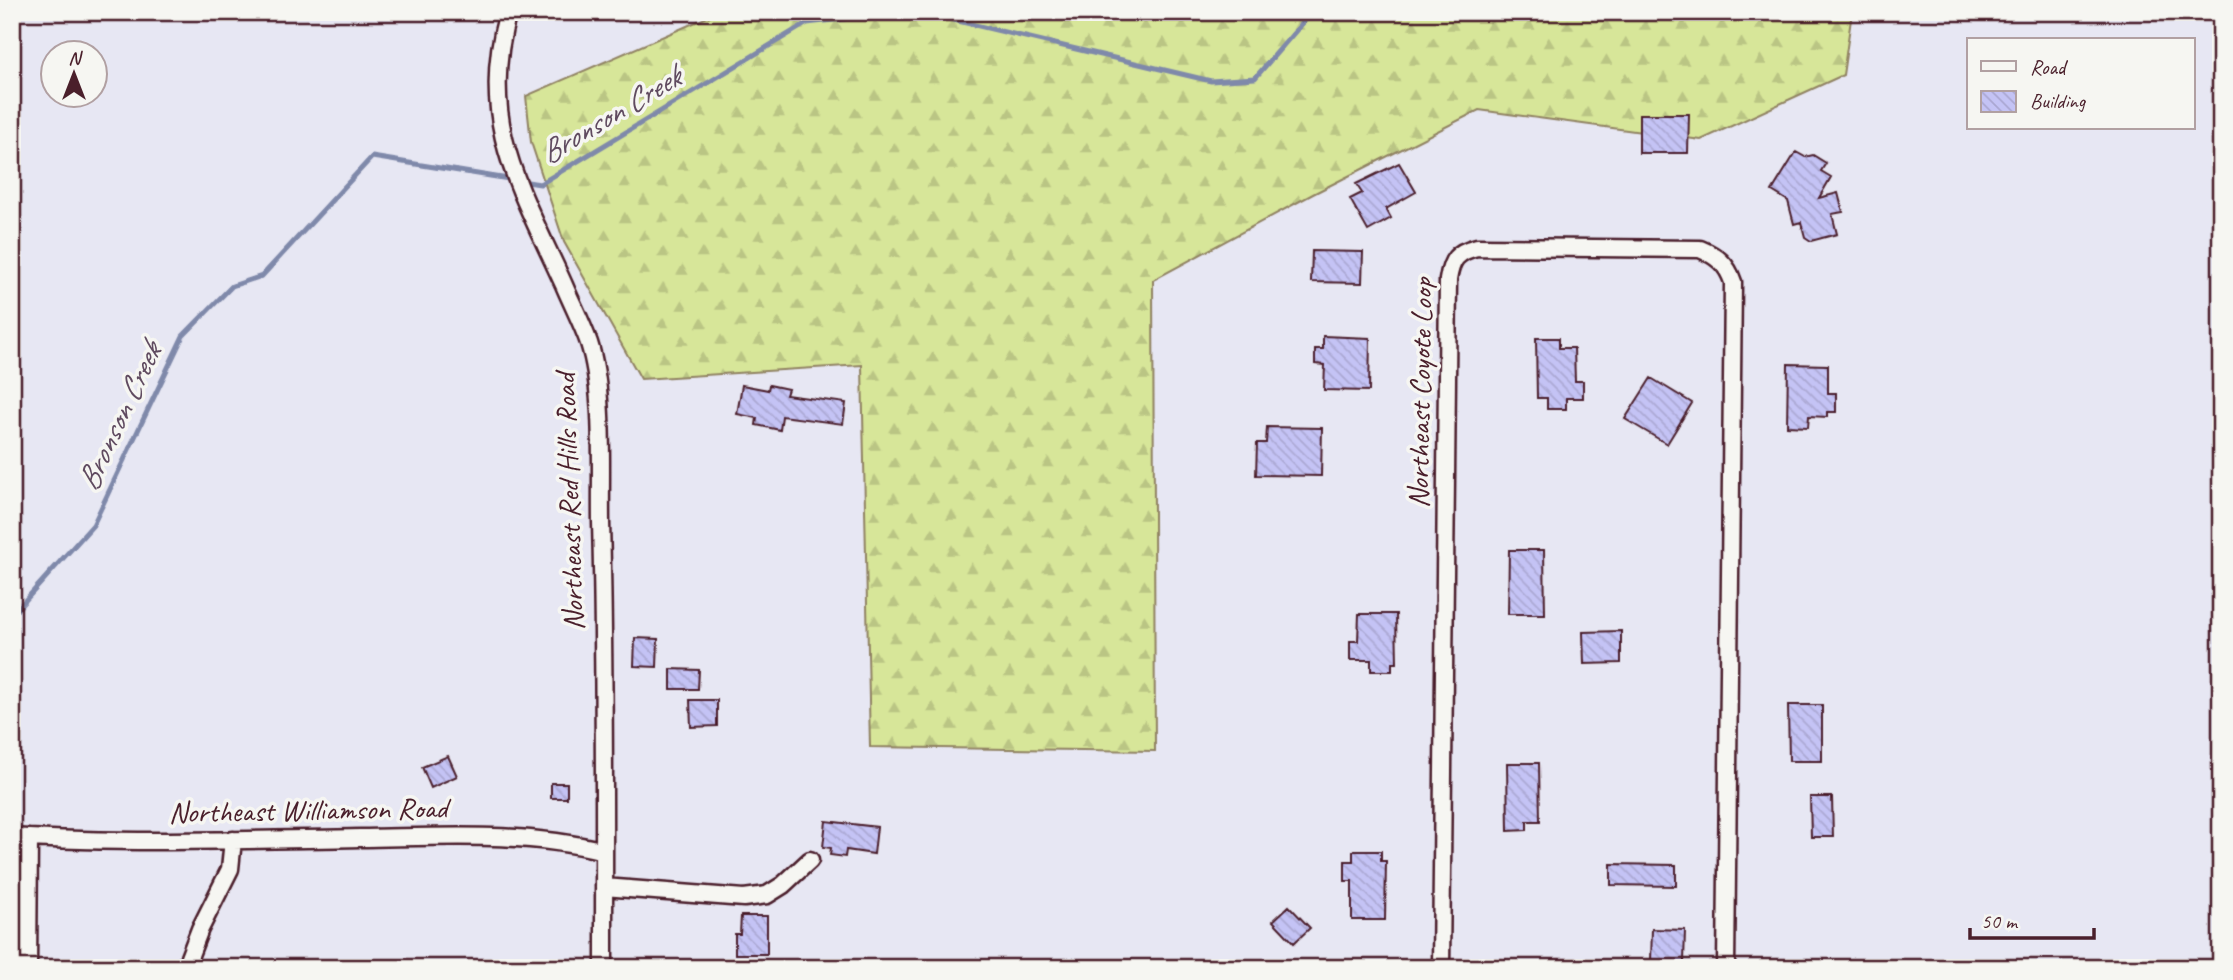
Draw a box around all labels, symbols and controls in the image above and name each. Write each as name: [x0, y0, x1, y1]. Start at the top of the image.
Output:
north arrow: [38, 38, 108, 108]
legend: [1967, 38, 2194, 130]
text: N: [68, 46, 83, 70]
water label: Bronson Creek: [532, 54, 693, 173]
text: Road: [2030, 54, 2069, 80]
text: Building: [2030, 88, 2087, 114]
street label: Northeast Coyote Loop: [1399, 276, 1441, 508]
water label: Bronson Creek: [67, 331, 173, 497]
street label: Northeast Red Hills Road: [545, 369, 592, 631]
street label: Northeast Williamson Road: [168, 788, 452, 831]
scale bar: [1970, 896, 2095, 940]
text: 50 m: [1981, 908, 2019, 934]

